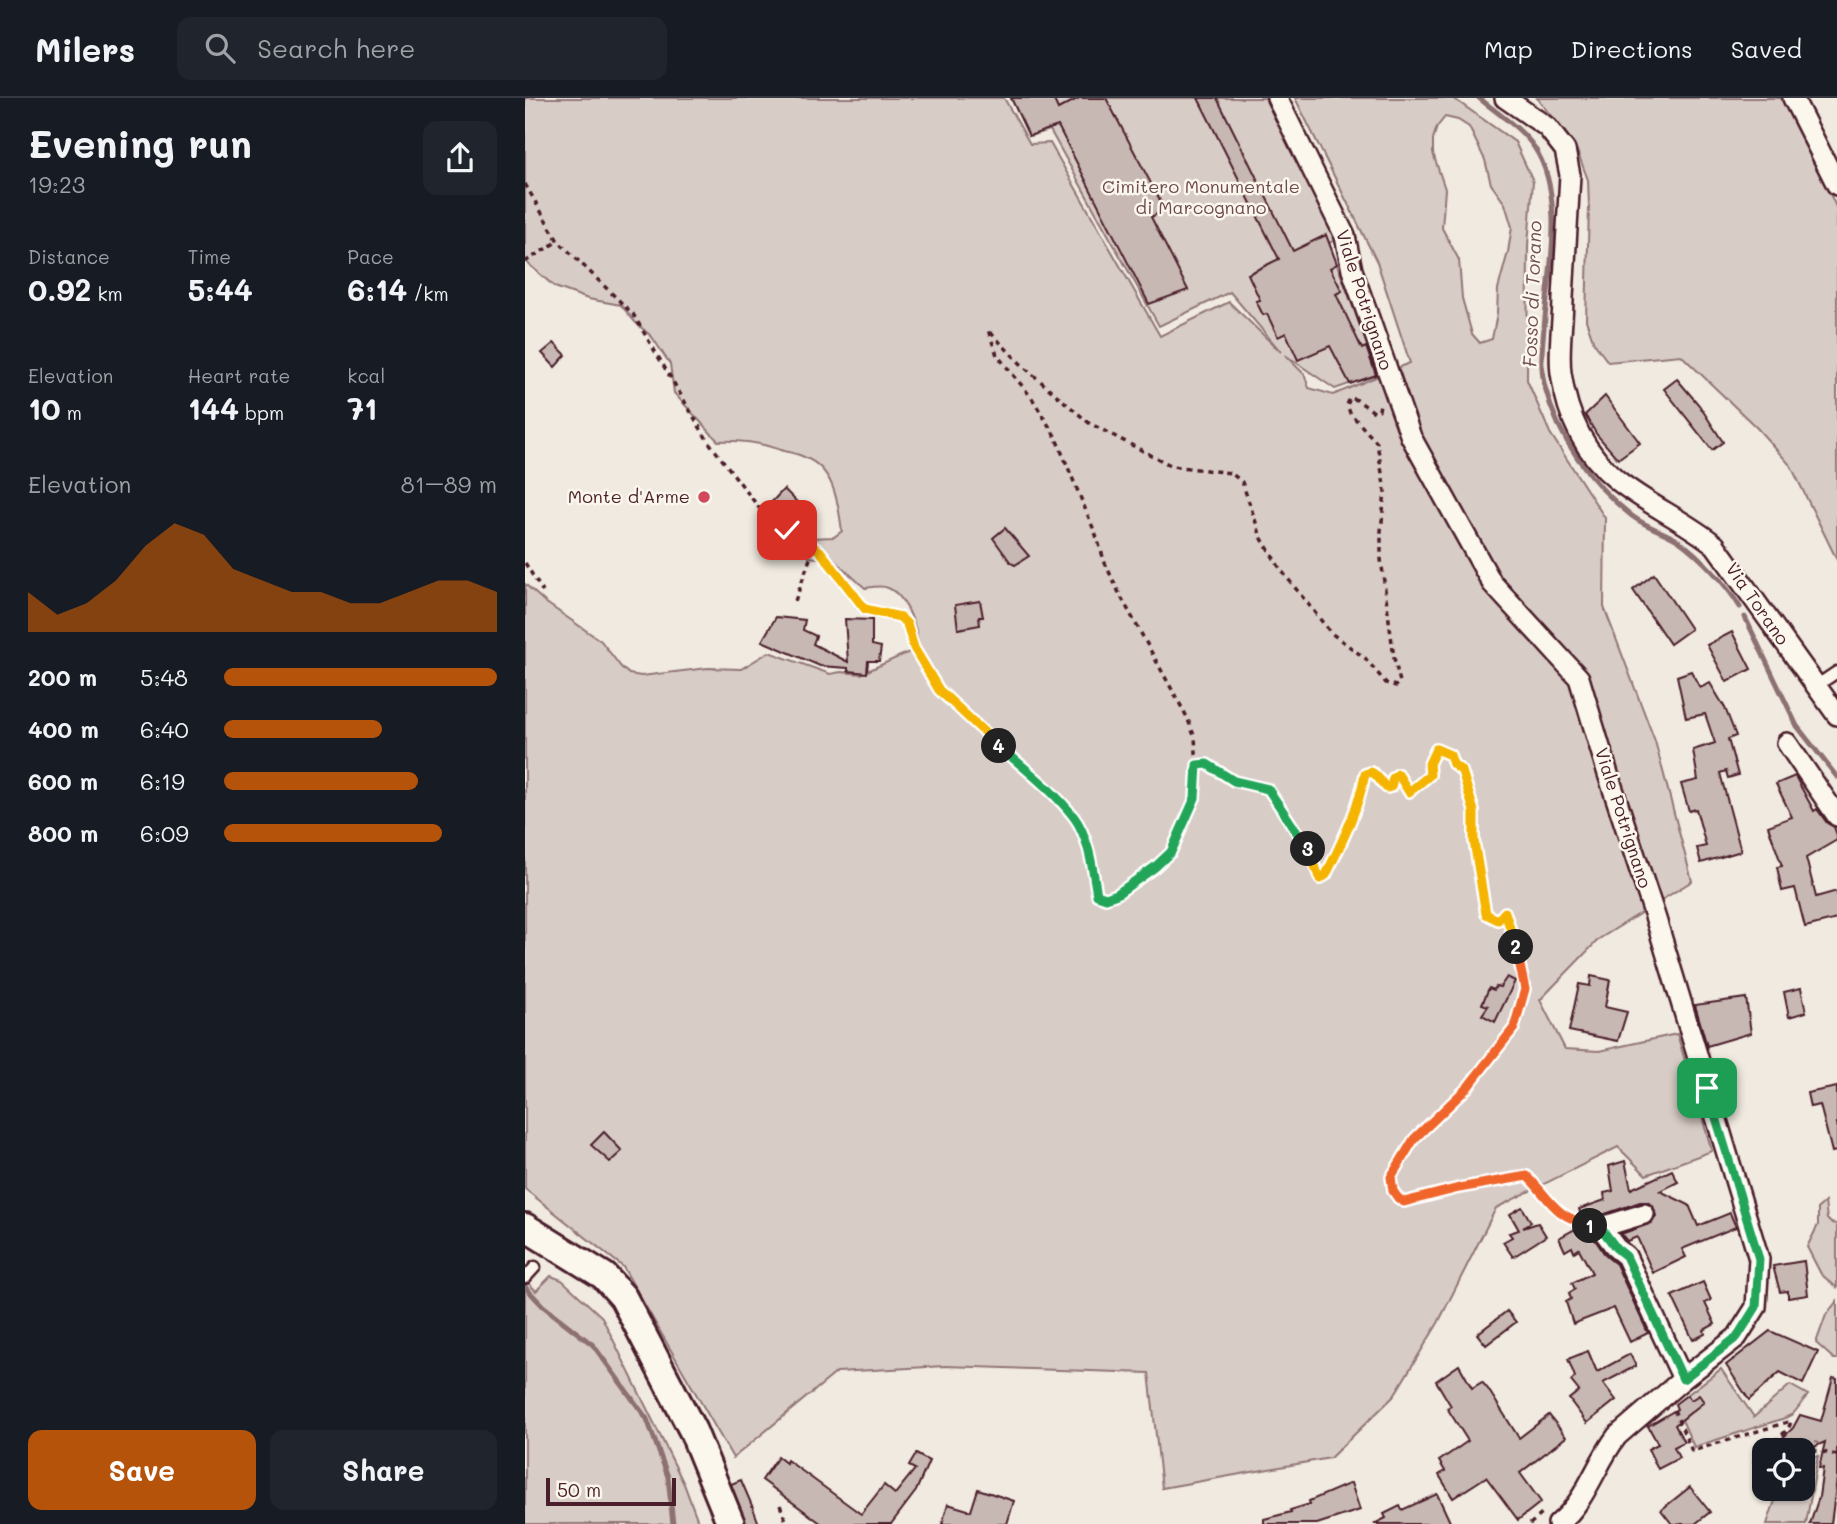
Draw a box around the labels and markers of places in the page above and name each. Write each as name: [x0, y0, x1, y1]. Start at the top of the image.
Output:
place label: Monte d'Arme: [568, 484, 690, 508]
marker: Monte d'Arme: [696, 489, 712, 505]
pin: [757, 500, 817, 560]
pin: 4: [981, 728, 1016, 764]
pin: 3: [1291, 832, 1325, 866]
pin: 2: [1499, 930, 1534, 964]
pin: [1677, 1058, 1737, 1118]
pin: 1: [1573, 1208, 1607, 1244]

